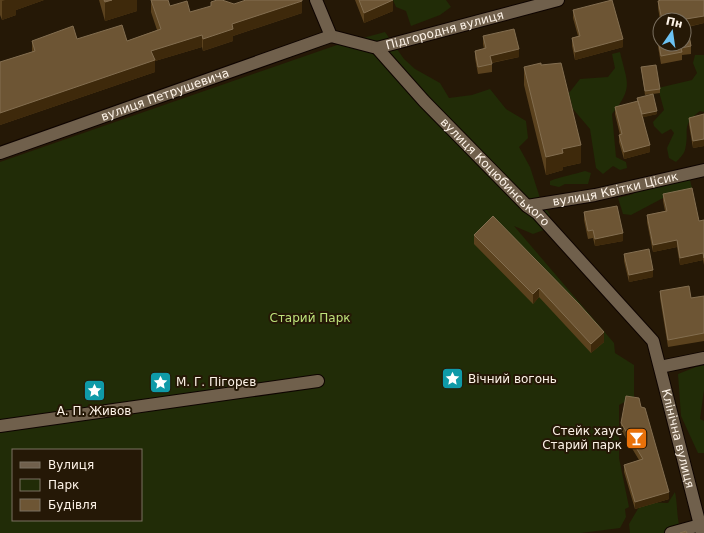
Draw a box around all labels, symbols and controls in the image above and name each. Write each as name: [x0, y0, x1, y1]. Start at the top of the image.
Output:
street label: Підгородня вулиця: [384, 8, 505, 52]
north arrow: [652, 12, 692, 52]
text: Пн: [664, 15, 684, 31]
street label: вулиця Петрушевича: [99, 66, 231, 124]
street label: вулиця Коцюбинського: [438, 115, 553, 229]
street label: вулиця Квітки Цісик: [552, 169, 680, 209]
park label: Старий Парк: [270, 311, 351, 325]
place icon: Вічний вогонь: [440, 366, 466, 392]
place icon: М. Г. Пігорєв: [147, 369, 173, 395]
place label: Вічний вогонь: [468, 372, 557, 386]
place label: М. Г. Пігорєв: [176, 375, 256, 389]
place icon: А. П. Живов: [81, 377, 107, 403]
street label: Клінічна вулиця: [658, 387, 697, 490]
place label: А. П. Живов: [57, 404, 131, 418]
place label: Стейк хаус Старий парк: [542, 424, 622, 452]
bar icon: Стейк хаус Старий парк: [624, 425, 650, 451]
legend: [12, 449, 142, 521]
text: Вулиця: [48, 458, 94, 472]
text: Парк: [48, 478, 79, 492]
text: Будівля: [48, 498, 97, 512]

